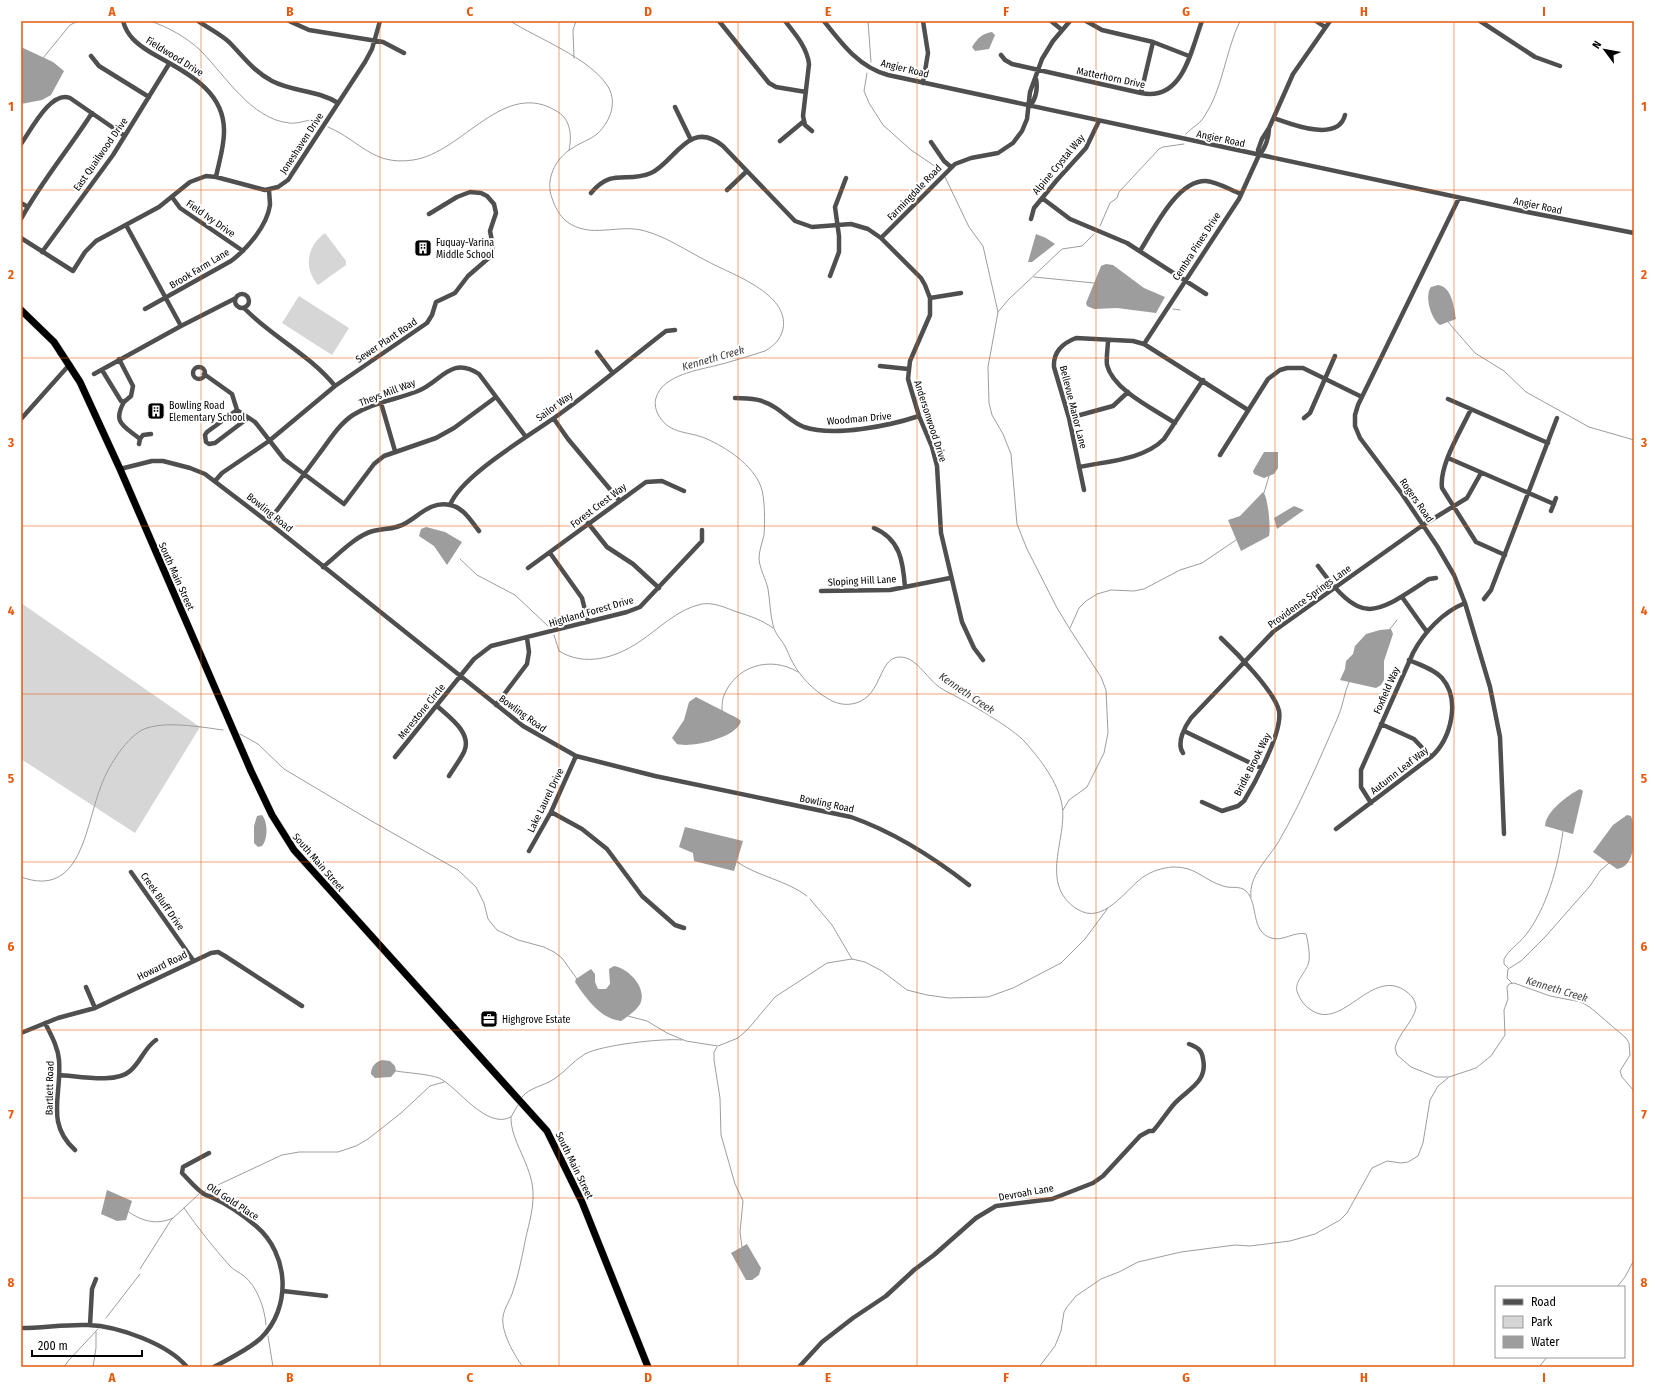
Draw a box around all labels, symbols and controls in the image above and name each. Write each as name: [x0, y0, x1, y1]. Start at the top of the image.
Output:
text: A: [107, 4, 116, 19]
text: B: [286, 4, 294, 19]
text: C: [467, 4, 474, 19]
text: D: [644, 4, 652, 19]
text: E: [825, 4, 831, 19]
text: F: [1003, 4, 1009, 19]
text: G: [1182, 4, 1190, 19]
text: H: [1360, 4, 1368, 19]
text: I: [1542, 4, 1546, 19]
north arrow: [1585, 30, 1625, 70]
street label: Fieldwood Drive: [144, 34, 205, 79]
text: N: [1590, 39, 1604, 51]
street label: Angier Road: [879, 57, 930, 81]
street label: Matterhorn Drive: [1075, 65, 1146, 91]
text: 1: [8, 99, 14, 114]
text: 1: [1641, 99, 1647, 114]
street label: Joneshaven Drive: [278, 111, 326, 176]
street label: East Quailwood Drive: [71, 116, 131, 194]
street label: Angier Road: [1195, 128, 1246, 150]
street label: Alpine Crystal Way: [1030, 132, 1088, 197]
street label: Farmingdale Road: [885, 162, 944, 223]
street label: Angier Road: [1512, 195, 1563, 217]
street label: Field Ivy Drive: [184, 198, 237, 240]
street label: Cembra Pines Drive: [1170, 210, 1223, 283]
place label: Fuquay-Varina Middle School: [436, 237, 494, 261]
building icon: Fuquay-Varina Middle School: [413, 238, 433, 258]
street label: Brook Farm Lane: [167, 246, 232, 291]
text: 2: [7, 267, 14, 282]
text: 2: [1640, 267, 1647, 282]
street label: Sewer Plant Road: [354, 316, 420, 366]
water label: Kenneth Creek: [680, 343, 746, 374]
street label: Bellevue Manor Lane: [1057, 364, 1089, 450]
street label: Theys Mill Way: [357, 376, 418, 409]
street label: Andersonwood Drive: [911, 379, 949, 464]
street label: Sailor Way: [534, 389, 576, 424]
place label: Bowling Road Elementary School: [169, 400, 245, 424]
building icon: Bowling Road Elementary School: [146, 401, 166, 421]
street label: Woodman Drive: [826, 410, 892, 428]
text: 3: [7, 435, 14, 450]
text: 3: [1640, 435, 1647, 450]
street label: Rogers Road: [1397, 476, 1436, 525]
street label: Forest Crest Way: [568, 481, 629, 531]
street label: Bowling Road: [244, 491, 295, 535]
street label: South Main Street: [156, 541, 197, 613]
street label: Providence Springs Lane: [1266, 563, 1353, 631]
street label: Sloping Hill Lane: [827, 573, 897, 589]
street label: Highland Forest Drive: [548, 594, 635, 630]
text: 4: [8, 603, 15, 618]
text: 4: [1641, 603, 1648, 618]
street label: Foxfield Way: [1371, 664, 1403, 716]
water label: Kenneth Creek: [936, 670, 997, 717]
street label: Merestone Circle: [396, 681, 448, 742]
street label: Bowling Road: [496, 693, 548, 735]
street label: Bridle Brook Way: [1232, 730, 1274, 798]
street label: Autumn Leaf Way: [1368, 744, 1431, 797]
street label: Lake Laurel Drive: [525, 766, 567, 834]
text: 5: [8, 771, 14, 786]
text: 5: [1641, 771, 1647, 786]
street label: Bowling Road: [798, 792, 855, 816]
street label: South Main Street: [290, 831, 347, 895]
street label: Creek Bluff Drive: [138, 870, 187, 933]
text: 6: [8, 939, 15, 954]
text: 6: [1641, 939, 1648, 954]
street label: Howard Road: [135, 949, 189, 983]
water label: Kenneth Creek: [1524, 974, 1590, 1005]
office icon: Highgrove Estate: [479, 1009, 499, 1029]
place label: Highgrove Estate: [502, 1014, 571, 1026]
street label: Bartlett Road: [44, 1061, 56, 1115]
text: 7: [8, 1107, 14, 1122]
text: 7: [1641, 1107, 1647, 1122]
street label: South Main Street: [553, 1130, 596, 1202]
street label: Old Gold Place: [204, 1181, 261, 1223]
street label: Devroah Lane: [998, 1182, 1055, 1204]
text: 8: [8, 1275, 15, 1290]
text: 8: [1641, 1275, 1648, 1290]
legend: [1495, 1286, 1625, 1358]
text: Road: [1531, 1295, 1556, 1309]
text: Park: [1531, 1315, 1553, 1329]
scale bar: [32, 1332, 142, 1358]
text: Water: [1531, 1335, 1560, 1349]
text: 200 m: [38, 1339, 68, 1353]
text: A: [107, 1370, 116, 1385]
text: B: [286, 1370, 294, 1385]
text: C: [467, 1370, 474, 1385]
text: D: [644, 1370, 652, 1385]
text: E: [825, 1370, 831, 1385]
text: F: [1003, 1370, 1009, 1385]
text: G: [1182, 1370, 1190, 1385]
text: H: [1360, 1370, 1368, 1385]
text: I: [1542, 1370, 1546, 1385]

